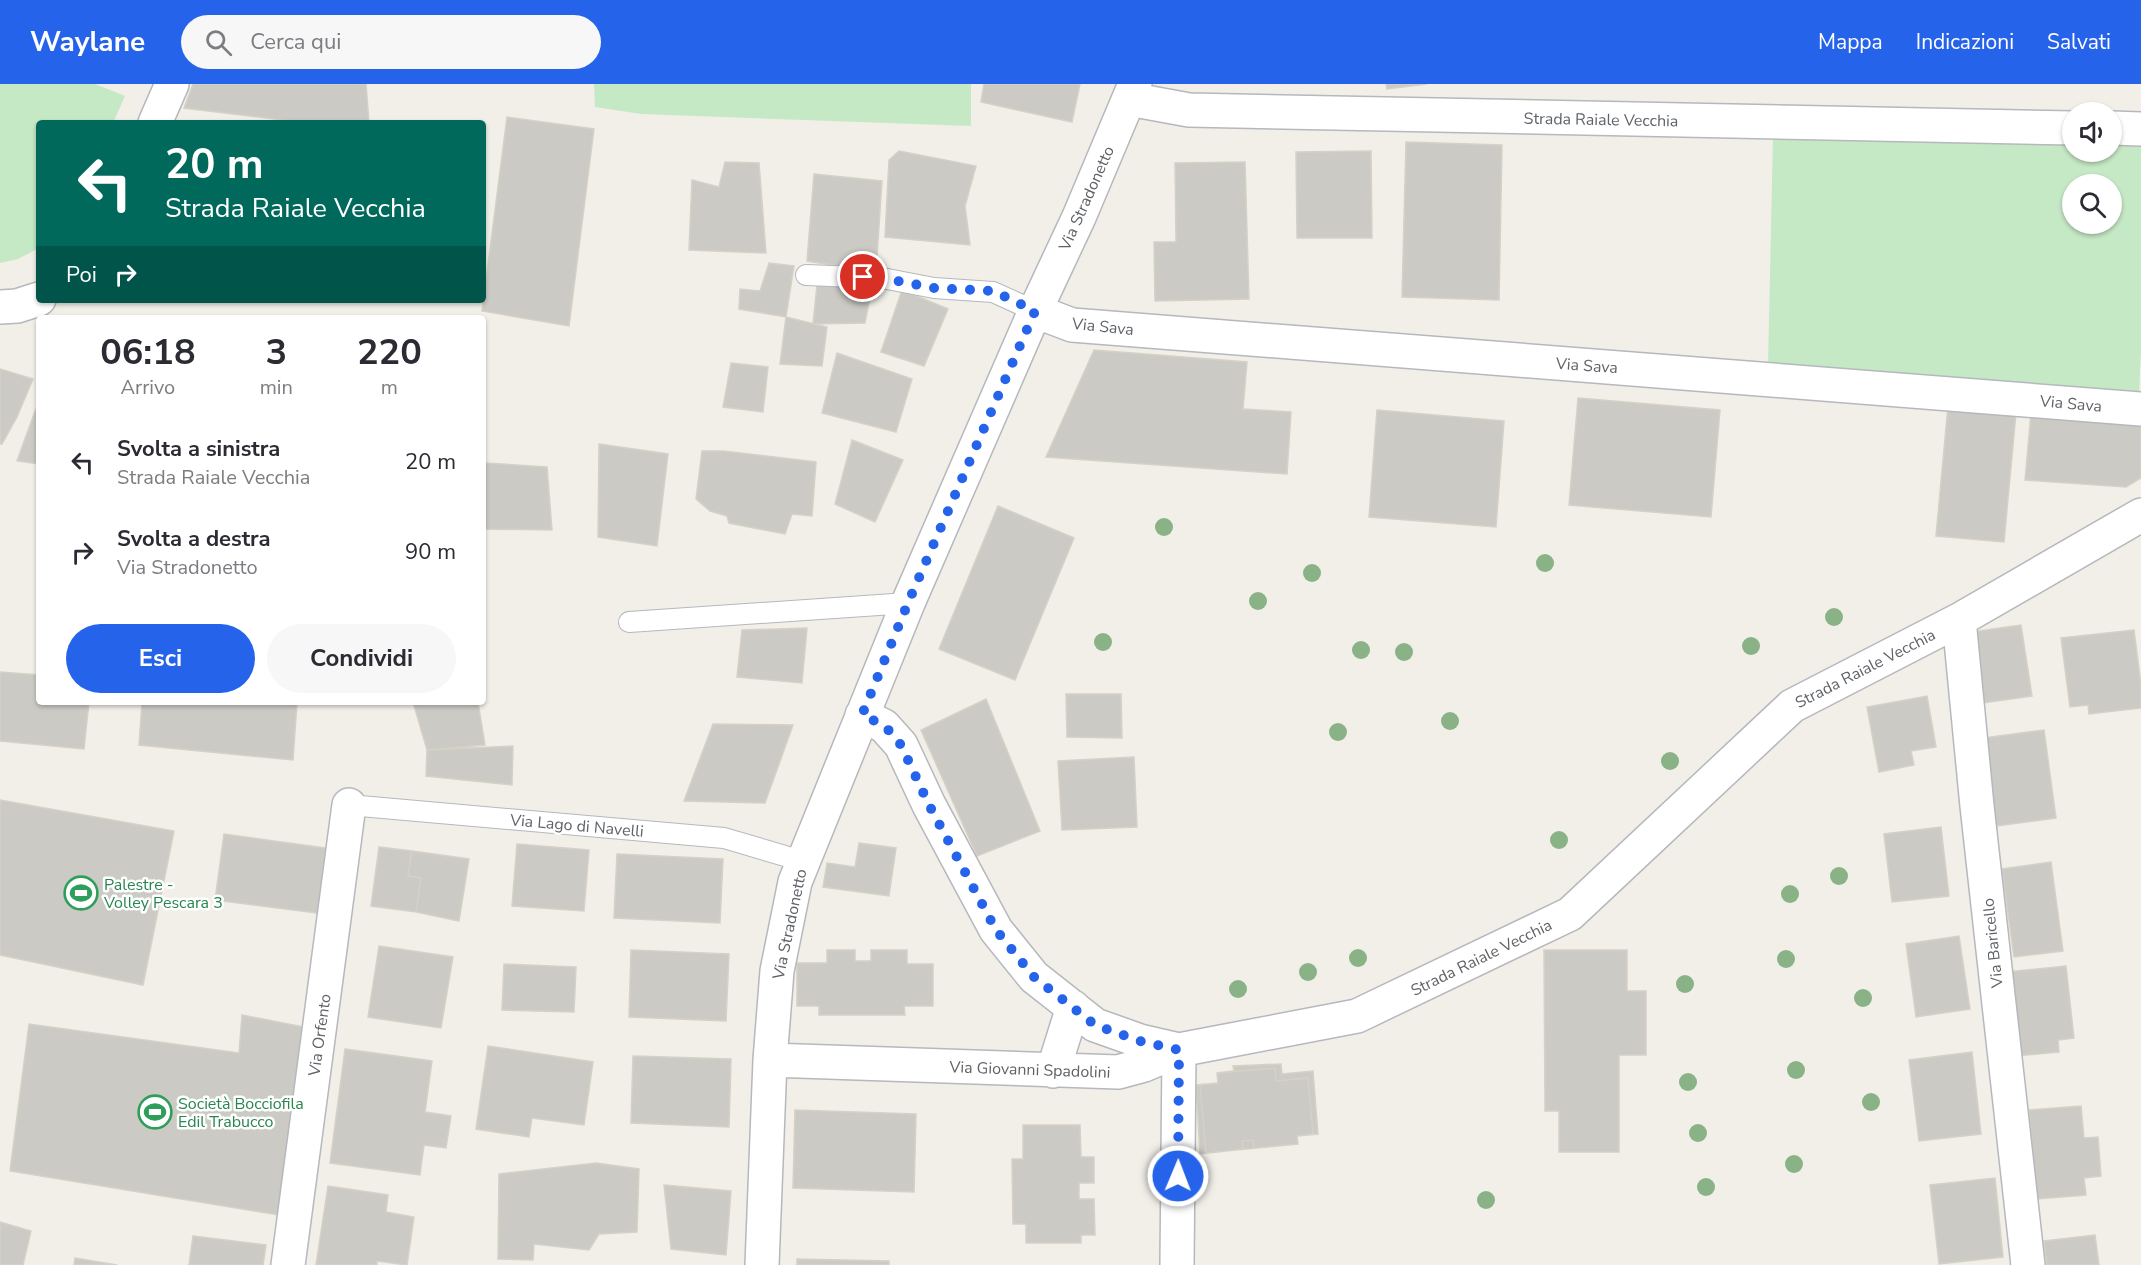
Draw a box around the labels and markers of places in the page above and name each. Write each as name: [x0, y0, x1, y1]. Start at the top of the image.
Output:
pin: [837, 251, 888, 302]
place label: Palestre - Volley Pescara 3: [103, 874, 223, 914]
sports icon: Palestre - Volley Pescara 3: [63, 875, 99, 911]
place label: Società Bocciofila Edil Trabucco: [178, 1093, 304, 1133]
sports icon: Società Bocciofila Edil Trabucco: [137, 1094, 173, 1130]

